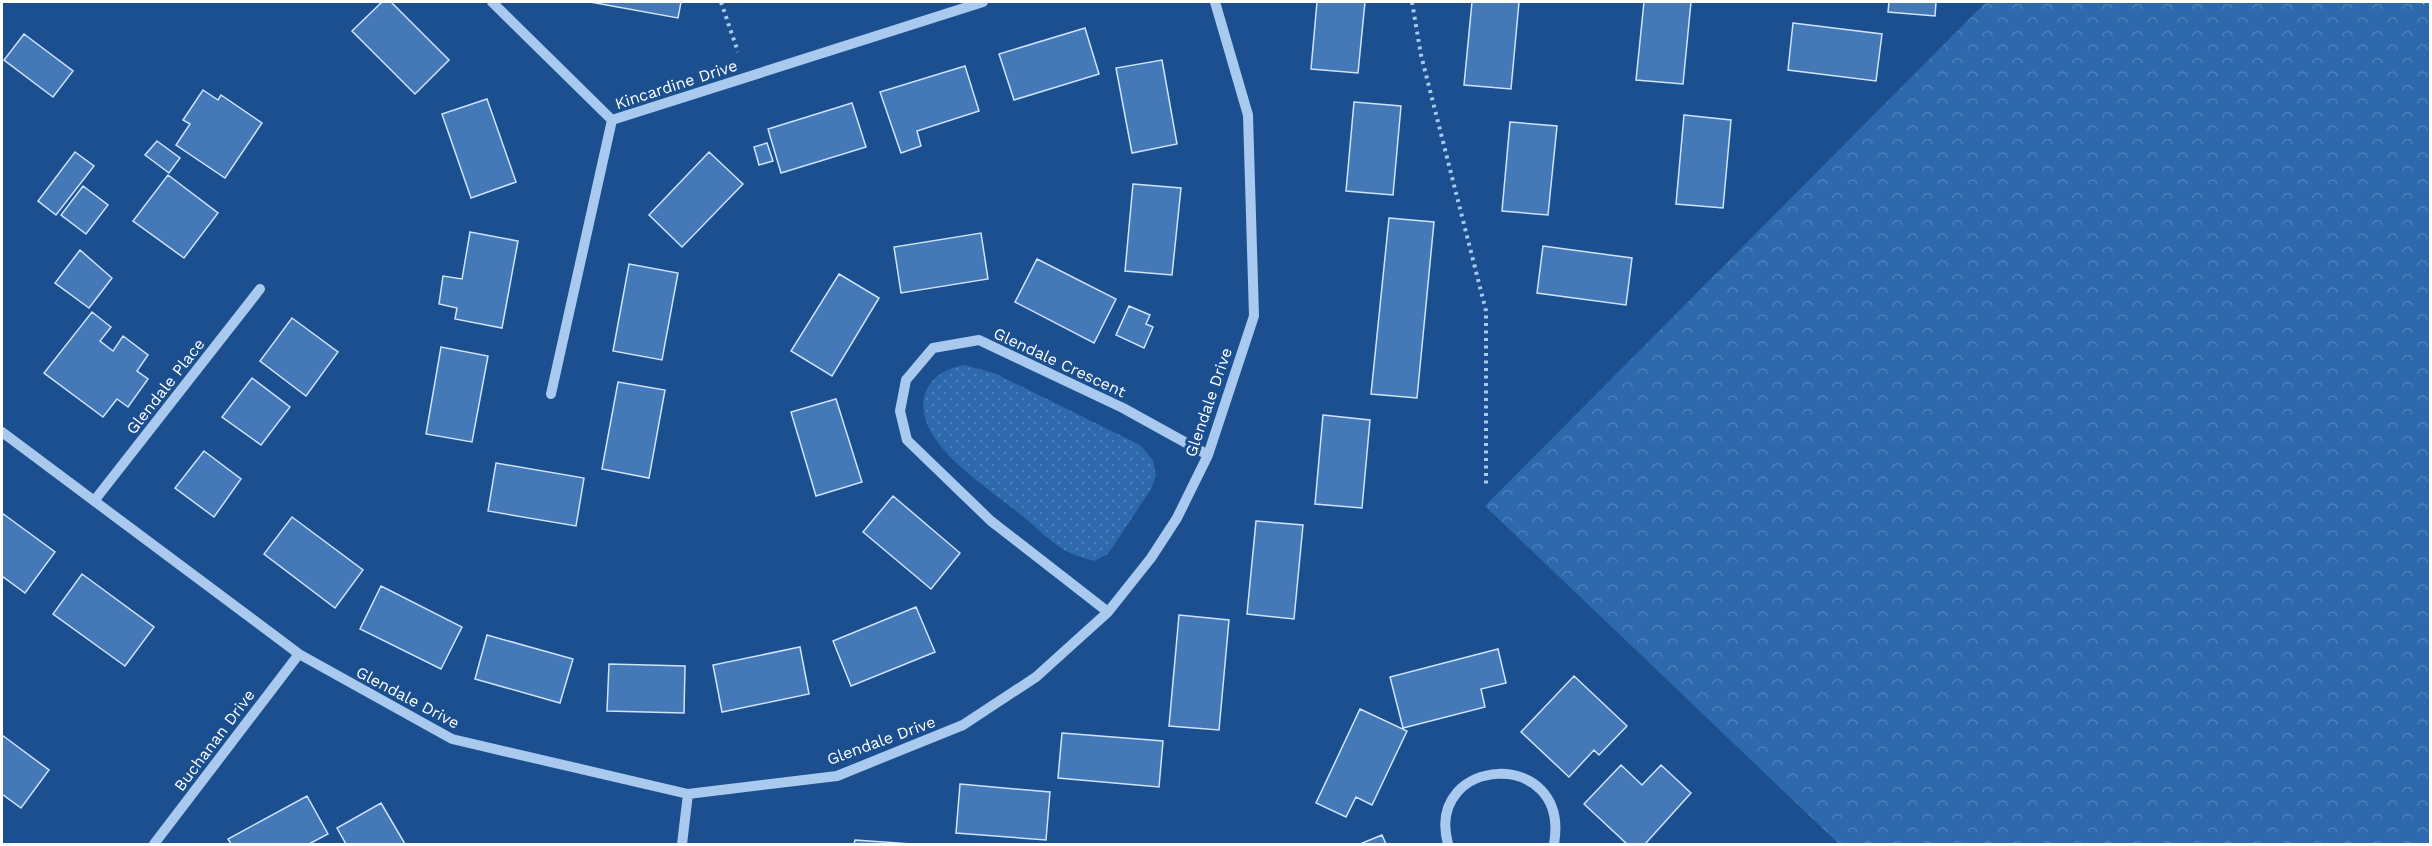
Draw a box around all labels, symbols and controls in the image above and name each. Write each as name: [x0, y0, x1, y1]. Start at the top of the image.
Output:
street label: Kincardine Drive: [613, 56, 740, 113]
street label: Glendale Crescent: [991, 323, 1129, 402]
street label: Glendale Place: [122, 335, 209, 438]
street label: Glendale Drive: [1181, 345, 1236, 459]
street label: Glendale Drive: [353, 662, 463, 733]
street label: Buchanan Drive: [170, 686, 259, 795]
street label: Glendale Drive: [824, 712, 938, 769]

